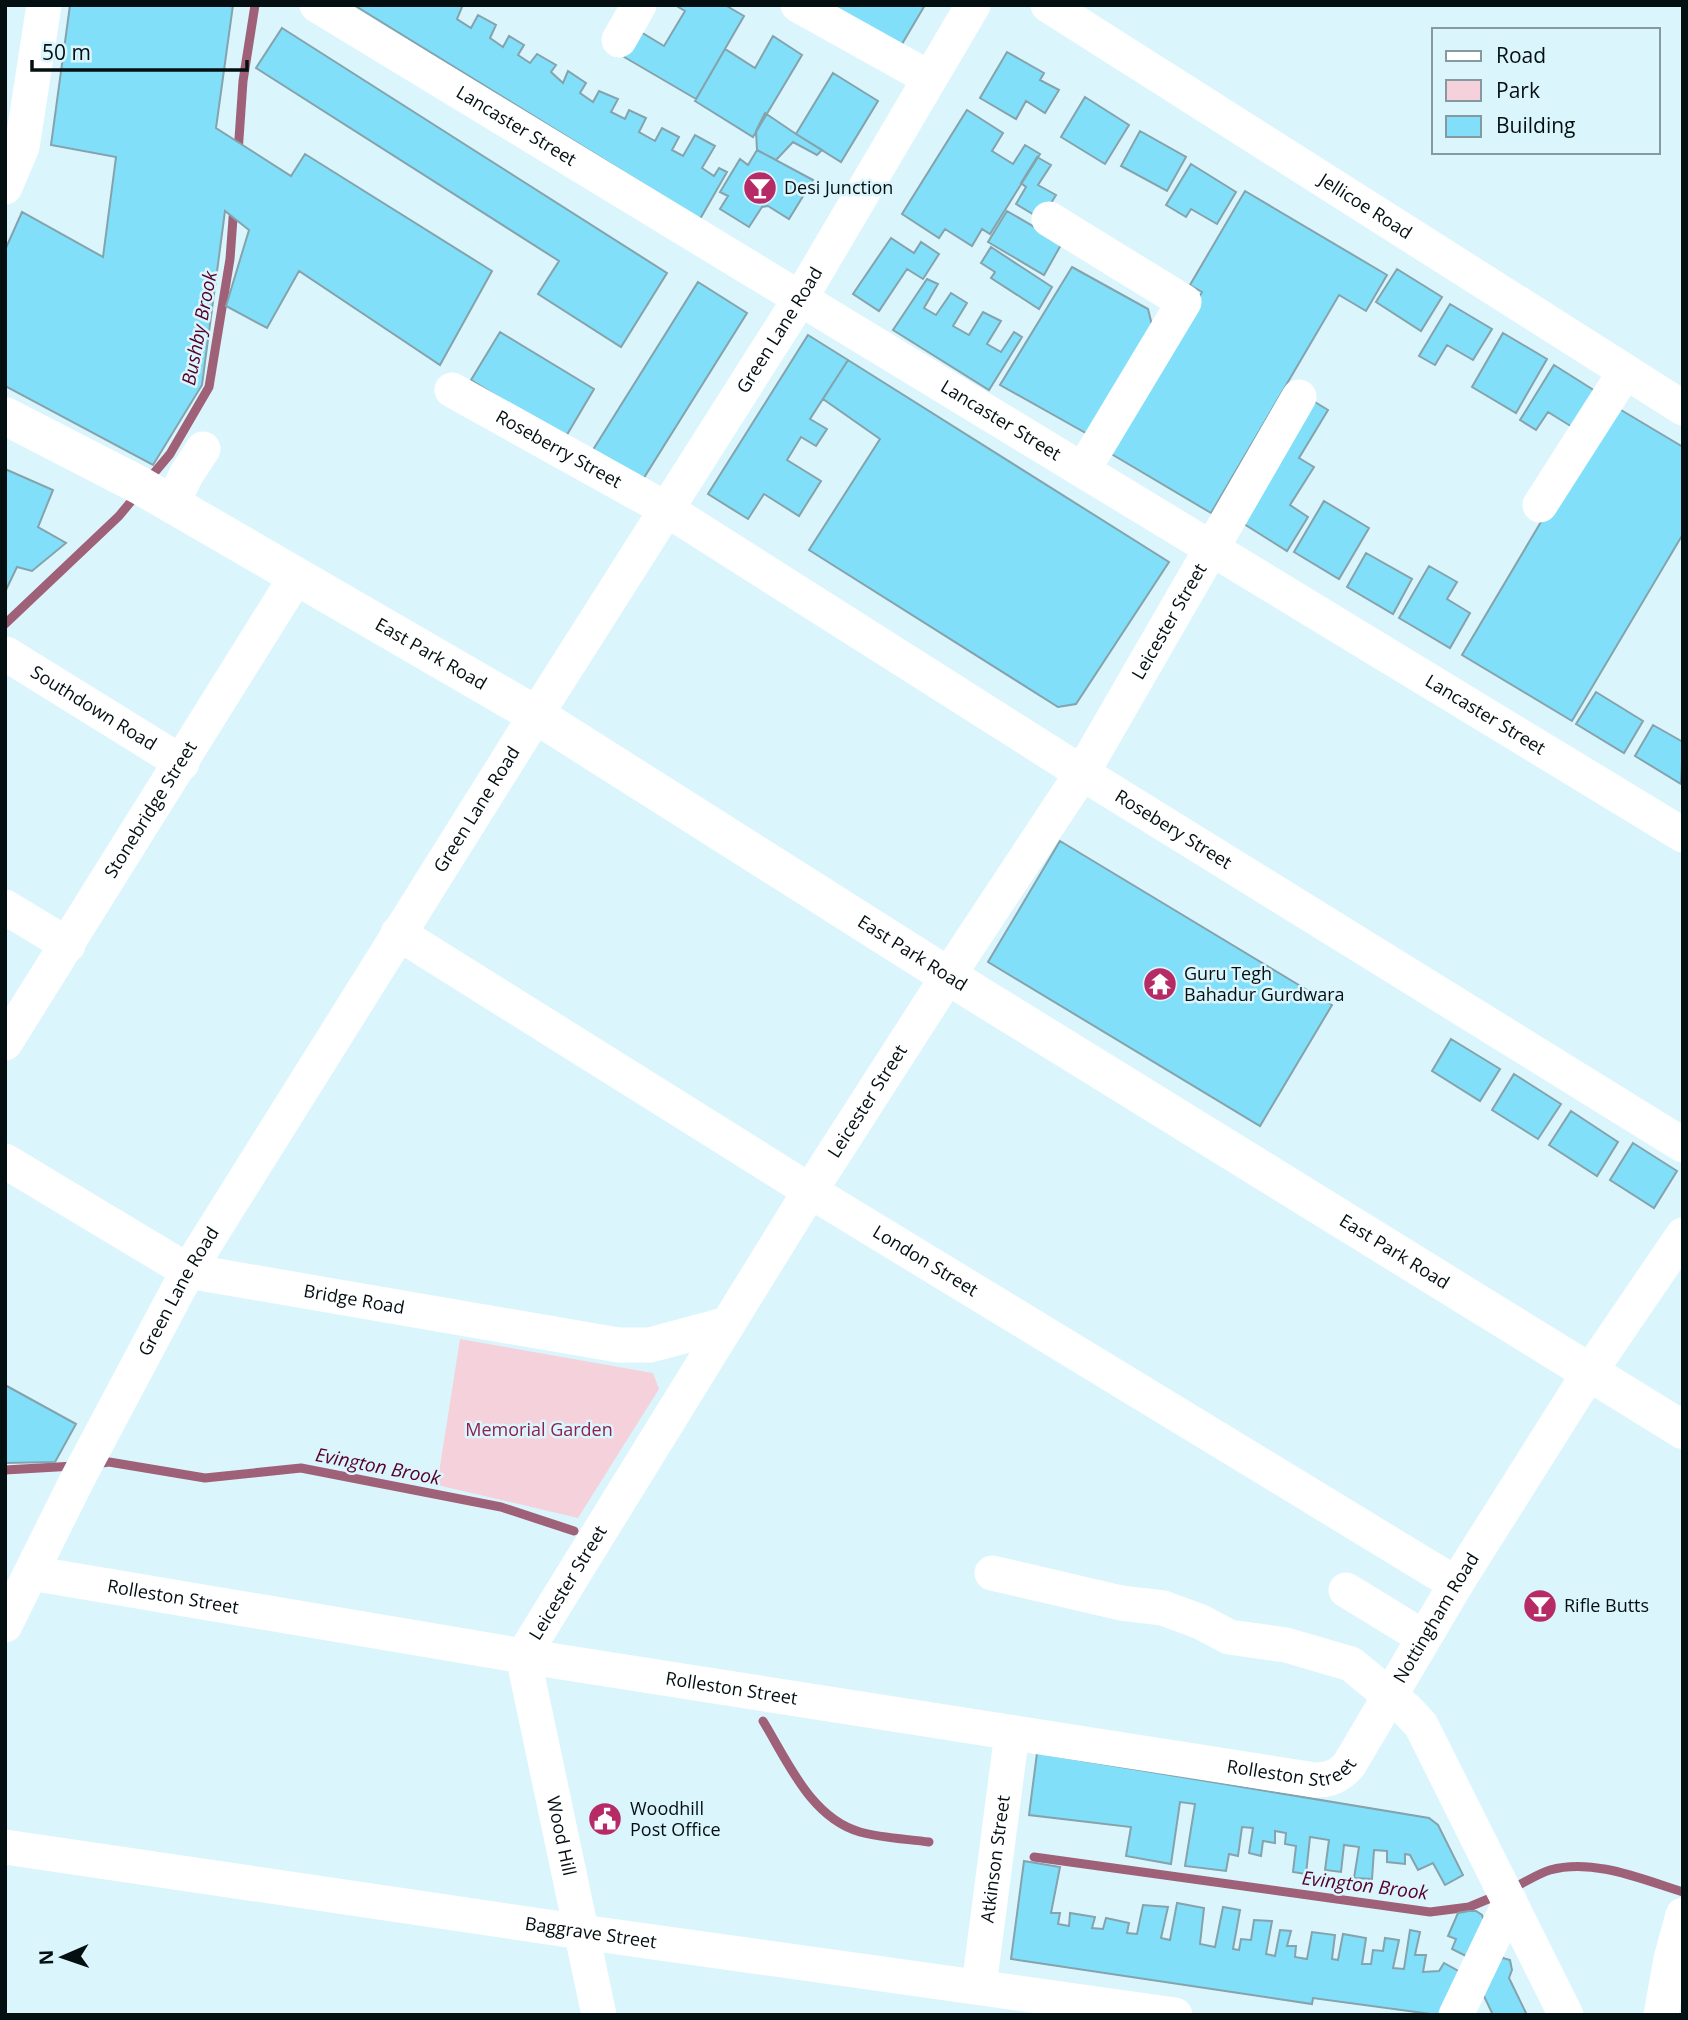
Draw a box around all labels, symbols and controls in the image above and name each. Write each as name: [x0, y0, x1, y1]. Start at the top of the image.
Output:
scale bar: [32, 28, 247, 72]
legend: [1432, 28, 1660, 154]
text: 50 m: [42, 38, 91, 66]
text: Road: [1496, 41, 1546, 69]
text: Park: [1496, 76, 1540, 104]
street label: Lancaster Street: [452, 79, 581, 171]
text: Building: [1496, 111, 1575, 139]
street label: Jellicoe Road: [1313, 166, 1417, 244]
bar icon: Desi Junction: [741, 169, 779, 207]
place label: Desi Junction: [784, 175, 893, 199]
street label: Green Lane Road: [730, 262, 827, 397]
water label: Bushby Brook: [175, 268, 223, 387]
street label: Lancaster Street: [937, 374, 1066, 465]
street label: Roseberry Street: [492, 404, 626, 493]
street label: Leicester Street: [1126, 559, 1211, 683]
street label: East Park Road: [371, 611, 491, 695]
street label: Southdown Road: [27, 659, 162, 755]
street label: Lancaster Street: [1421, 668, 1550, 760]
street label: Stonebridge Street: [98, 736, 202, 882]
street label: Green Lane Road: [427, 741, 525, 877]
street label: Rosebery Street: [1111, 783, 1237, 874]
street label: East Park Road: [854, 909, 972, 996]
place label: Guru Tegh Bahadur Gurdwara: [1184, 961, 1345, 1006]
temple icon: Guru Tegh Bahadur Gurdwara: [1141, 965, 1179, 1003]
street label: Leicester Street: [821, 1039, 912, 1162]
street label: East Park Road: [1335, 1208, 1454, 1294]
street label: London Street: [869, 1219, 983, 1301]
street label: Green Lane Road: [132, 1222, 224, 1360]
street label: Bridge Road: [302, 1278, 407, 1319]
park label: Memorial Garden: [465, 1417, 613, 1441]
water label: Evington Brook: [313, 1441, 443, 1491]
street label: Leicester Street: [523, 1521, 612, 1644]
street label: Nottingham Road: [1387, 1548, 1484, 1687]
street label: Rolleston Street: [106, 1573, 241, 1619]
bar icon: Rifle Butts: [1521, 1587, 1559, 1625]
place label: Rifle Butts: [1564, 1593, 1649, 1617]
street label: Rolleston Street: [664, 1666, 799, 1710]
street label: Rolleston Street: [1225, 1753, 1361, 1791]
street label: Wood Hill: [542, 1794, 582, 1878]
street label: Atkinson Street: [974, 1794, 1015, 1924]
place label: Woodhill Post Office: [630, 1796, 721, 1841]
public building icon: Woodhill Post Office: [586, 1800, 624, 1838]
water label: Evington Brook: [1301, 1864, 1430, 1906]
street label: Baggrave Street: [523, 1911, 658, 1953]
north arrow: [28, 1922, 98, 1992]
text: N: [33, 1949, 59, 1966]

